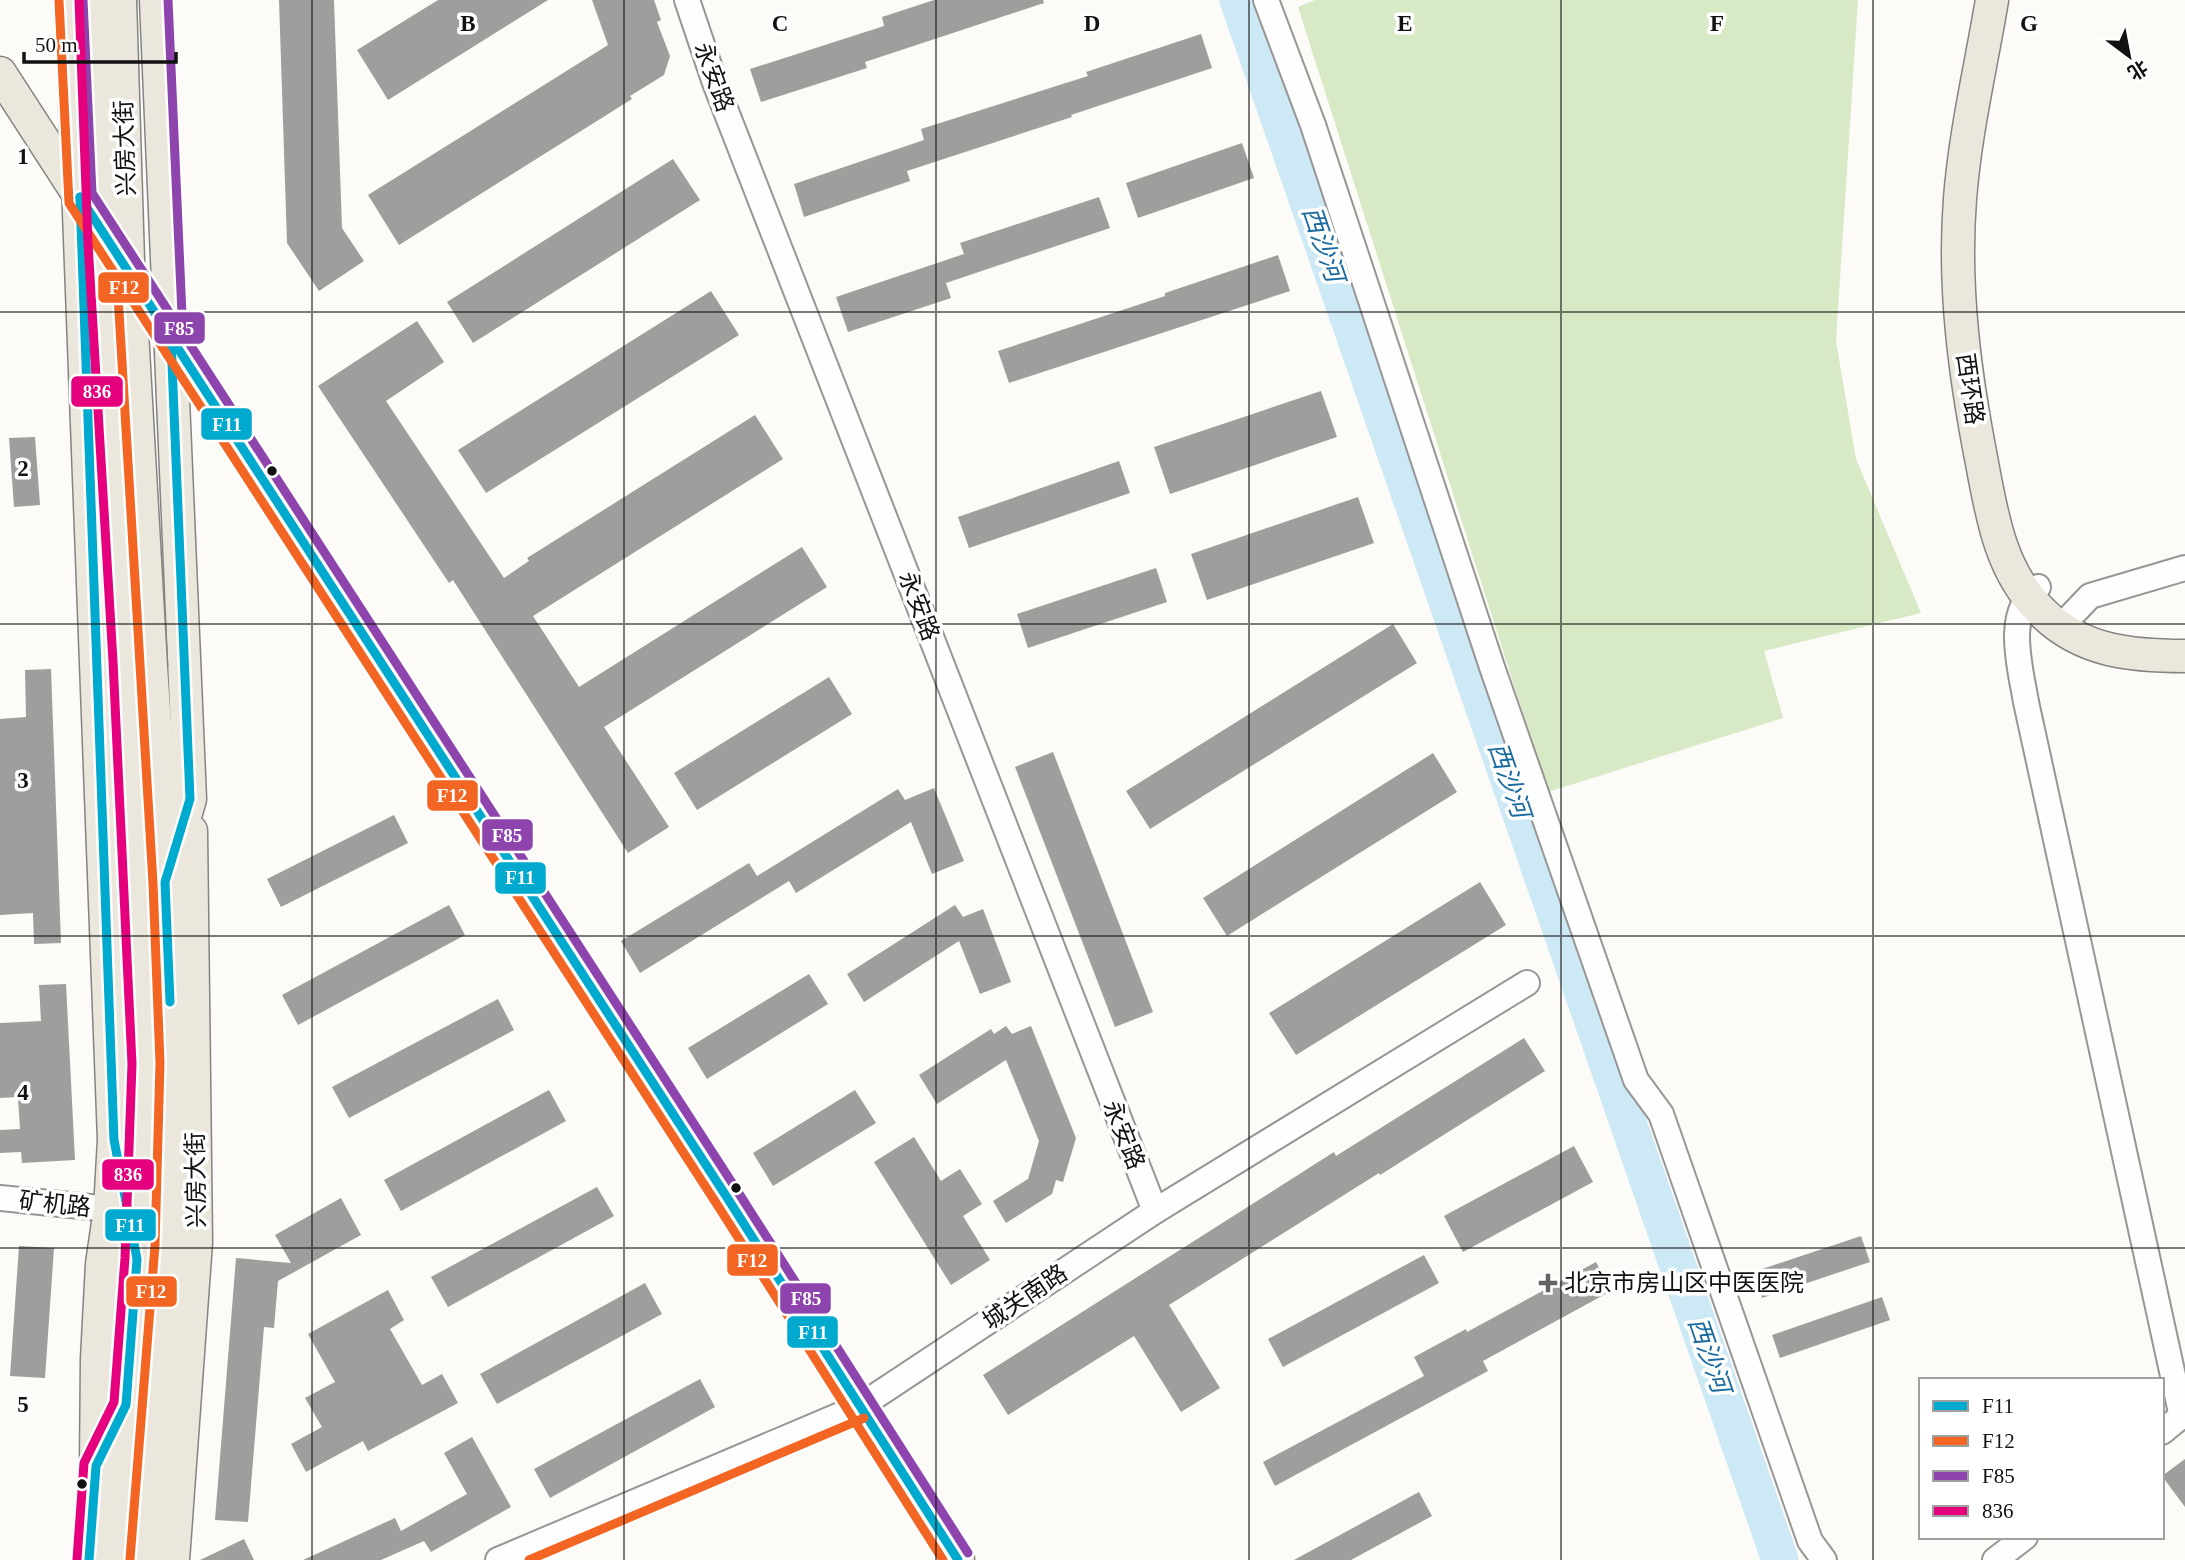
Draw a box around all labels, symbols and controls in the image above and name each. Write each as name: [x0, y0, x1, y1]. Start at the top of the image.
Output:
text: B: [460, 11, 476, 36]
text: C: [772, 11, 788, 36]
text: D: [1084, 11, 1100, 36]
text: E: [1397, 11, 1413, 36]
text: F: [1710, 11, 1724, 36]
text: G: [2020, 11, 2038, 36]
scale bar: [24, 21, 177, 65]
north arrow: [2094, 21, 2164, 91]
text: 50 m: [35, 33, 78, 57]
street label: 永安路: [689, 39, 739, 115]
text: 北: [2124, 56, 2151, 84]
street label: 兴房大街: [110, 100, 140, 196]
text: 1: [17, 144, 29, 169]
water label: 西沙河: [1297, 202, 1351, 290]
line badge: F12: [97, 271, 150, 304]
text: F12: [109, 277, 139, 298]
line badge: F85: [153, 311, 206, 345]
text: F85: [164, 318, 194, 339]
street label: 西环路: [1952, 352, 1988, 426]
line badge: 836: [70, 375, 124, 408]
text: 836: [83, 381, 111, 402]
line badge: F11: [200, 407, 253, 441]
text: F11: [212, 414, 242, 435]
text: 2: [17, 456, 29, 481]
unlabelled marker: [265, 464, 279, 478]
street label: 永安路: [894, 568, 944, 644]
water label: 西沙河: [1483, 738, 1537, 826]
text: 3: [17, 768, 29, 793]
line badge: F12: [426, 779, 479, 812]
text: F12: [437, 785, 467, 806]
line badge: F85: [481, 818, 534, 852]
text: F85: [492, 825, 522, 846]
line badge: F11: [494, 861, 547, 895]
text: F11: [505, 867, 535, 888]
text: 4: [17, 1080, 29, 1105]
street label: 永安路: [1098, 1097, 1150, 1173]
street label: 兴房大街: [182, 1132, 210, 1228]
line badge: 836: [101, 1158, 155, 1191]
text: 836: [114, 1164, 142, 1185]
unlabelled marker: [729, 1181, 743, 1195]
street label: 矿机路: [18, 1187, 92, 1221]
line badge: F11: [104, 1208, 157, 1242]
text: F11: [115, 1215, 145, 1236]
line badge: F12: [726, 1243, 779, 1277]
text: F12: [737, 1250, 767, 1271]
street label: 城关南路: [978, 1259, 1072, 1335]
place label: 北京市房山区中医医院: [1564, 1270, 1804, 1296]
marker: 北京市房山区中医医院: [1538, 1273, 1558, 1293]
line badge: F12: [125, 1275, 178, 1308]
text: F12: [136, 1281, 166, 1302]
line badge: F85: [779, 1282, 832, 1315]
text: F85: [791, 1288, 821, 1309]
water label: 西沙河: [1683, 1313, 1737, 1401]
line badge: F11: [786, 1315, 839, 1349]
text: F11: [798, 1322, 828, 1343]
legend: [1919, 1378, 2164, 1539]
text: 5: [17, 1392, 29, 1417]
text: F11: [1982, 1394, 2014, 1418]
text: F12: [1982, 1429, 2015, 1453]
text: F85: [1982, 1464, 2015, 1488]
unlabelled marker: [75, 1477, 89, 1491]
text: 836: [1982, 1499, 2014, 1523]

